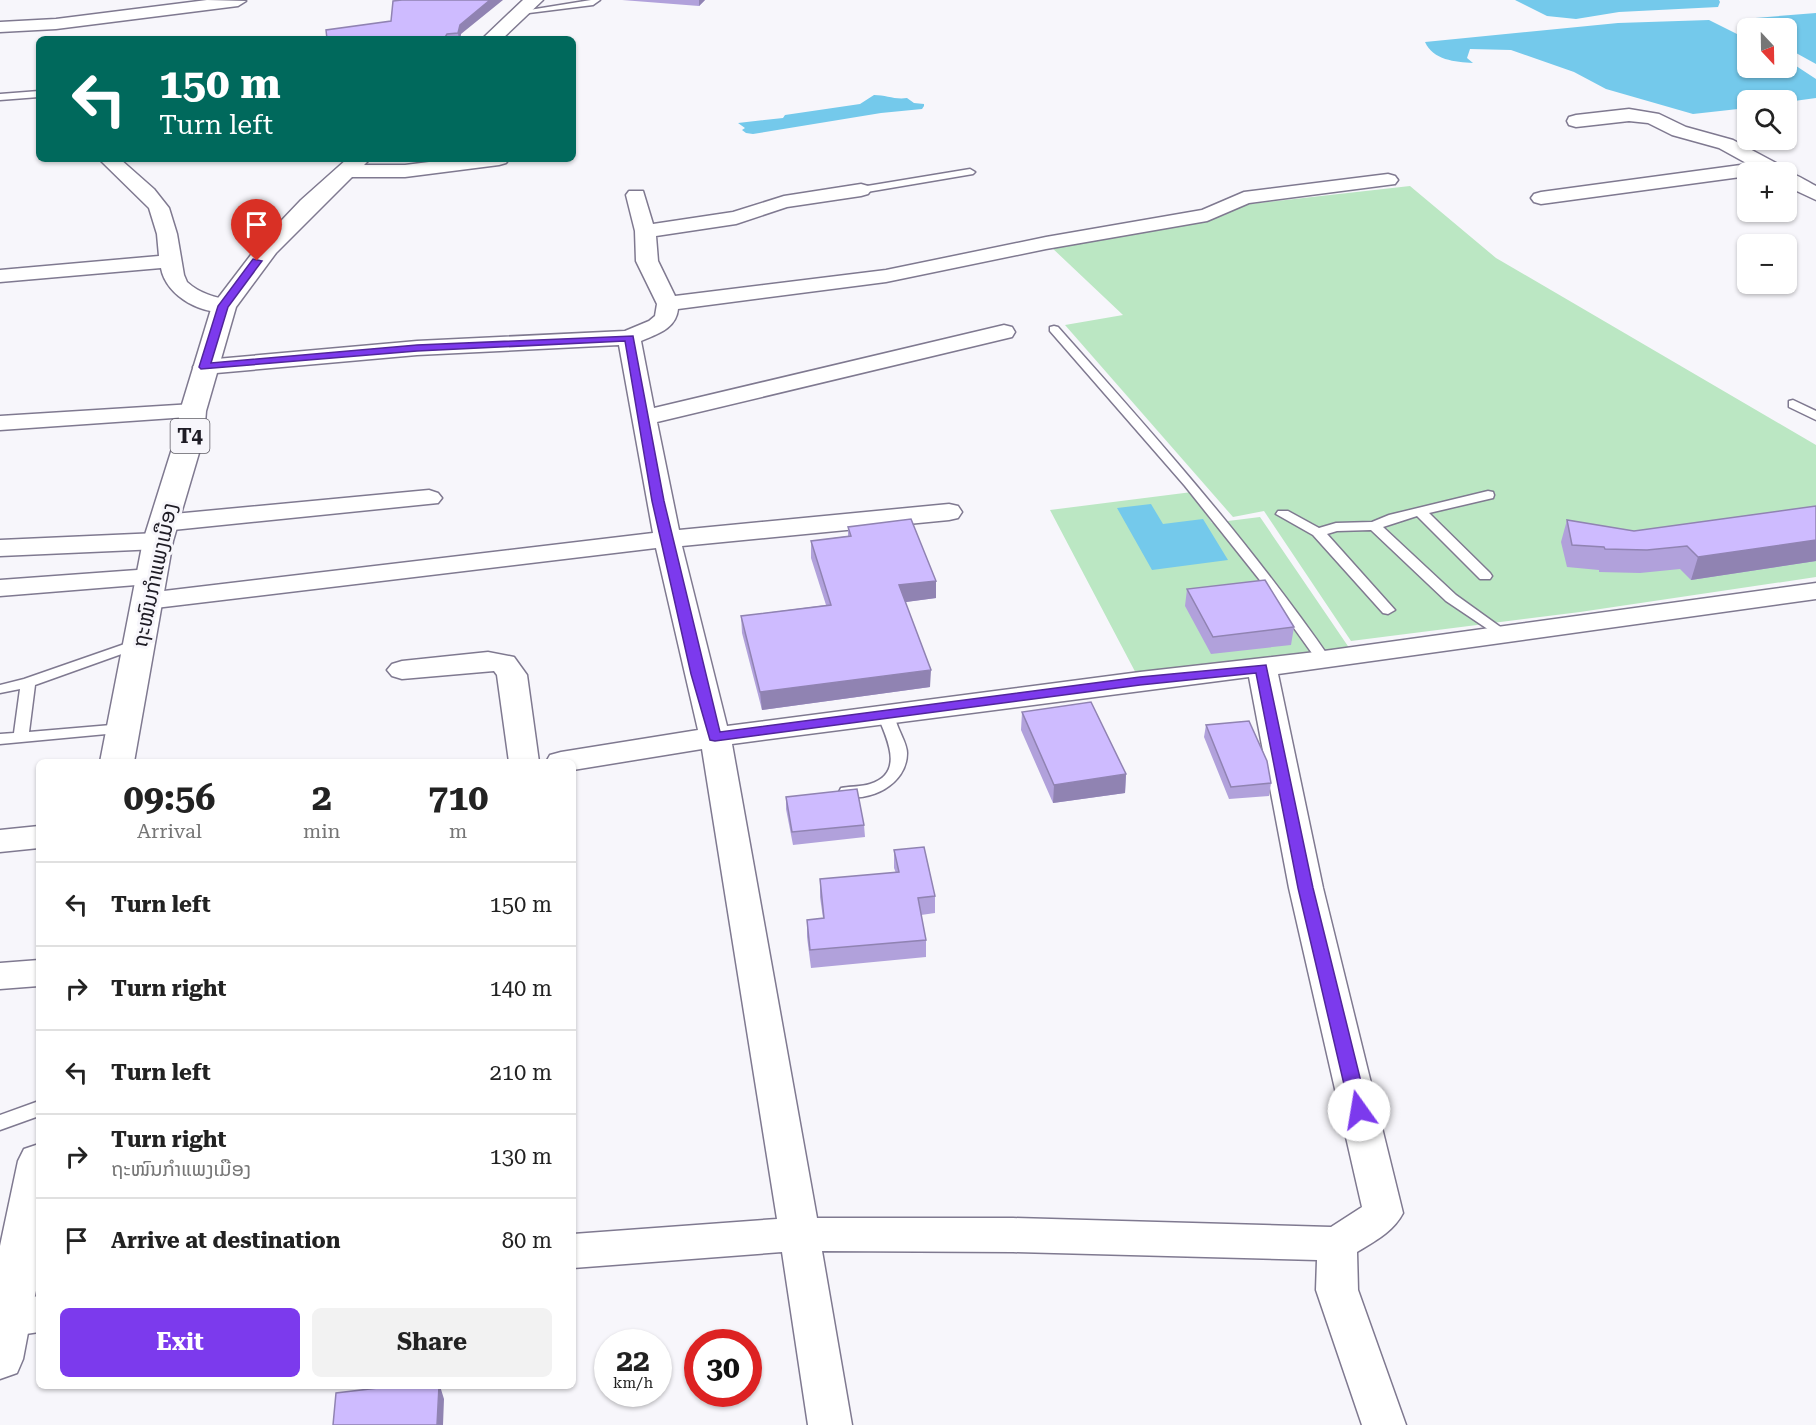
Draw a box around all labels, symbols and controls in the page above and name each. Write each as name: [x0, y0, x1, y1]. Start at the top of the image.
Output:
north arrow: [1737, 18, 1797, 78]
map controls: [1737, 18, 1797, 294]
text: 150 m: [159, 59, 281, 108]
icon: left: [60, 60, 138, 138]
button: search: [1737, 90, 1797, 150]
text: Turn left: [159, 109, 273, 141]
button: +: [1737, 162, 1797, 222]
pin: [231, 199, 282, 261]
icon: arrive: [240, 208, 273, 241]
button: −: [1737, 234, 1797, 294]
road number: T4: [170, 419, 210, 453]
street label: ຖະໜົນກຳແພງເມືອງ: [127, 500, 182, 649]
text: 09:56: [124, 777, 215, 819]
text: 2: [312, 777, 332, 819]
text: 710: [428, 777, 488, 819]
text: Arrival: [137, 819, 202, 843]
text: min: [303, 819, 340, 843]
text: m: [449, 819, 467, 843]
icon: left: [60, 888, 93, 921]
text: Turn left: [111, 892, 211, 917]
text: 150 m: [489, 892, 552, 917]
icon: right: [60, 972, 93, 1005]
text: Turn right: [111, 976, 226, 1001]
text: 140 m: [489, 976, 552, 1001]
icon: left: [60, 1056, 93, 1089]
text: Turn left: [111, 1060, 211, 1085]
text: 210 m: [489, 1060, 552, 1085]
position arrow: [1327, 1078, 1391, 1142]
text: Turn right: [111, 1127, 226, 1152]
icon: right: [60, 1140, 93, 1173]
text: 130 m: [489, 1144, 552, 1169]
text: ຖະໜົນກຳແພງເມືອງ: [111, 1157, 251, 1181]
icon: arrive: [60, 1224, 93, 1257]
text: Arrive at destination: [111, 1228, 340, 1253]
text: 80 m: [502, 1228, 552, 1253]
button: Exit: [60, 1308, 300, 1377]
button: Share: [312, 1308, 552, 1377]
speed limit sign: 30: [684, 1329, 762, 1407]
text: 22: [616, 1343, 650, 1378]
text: km/h: [613, 1374, 653, 1392]

